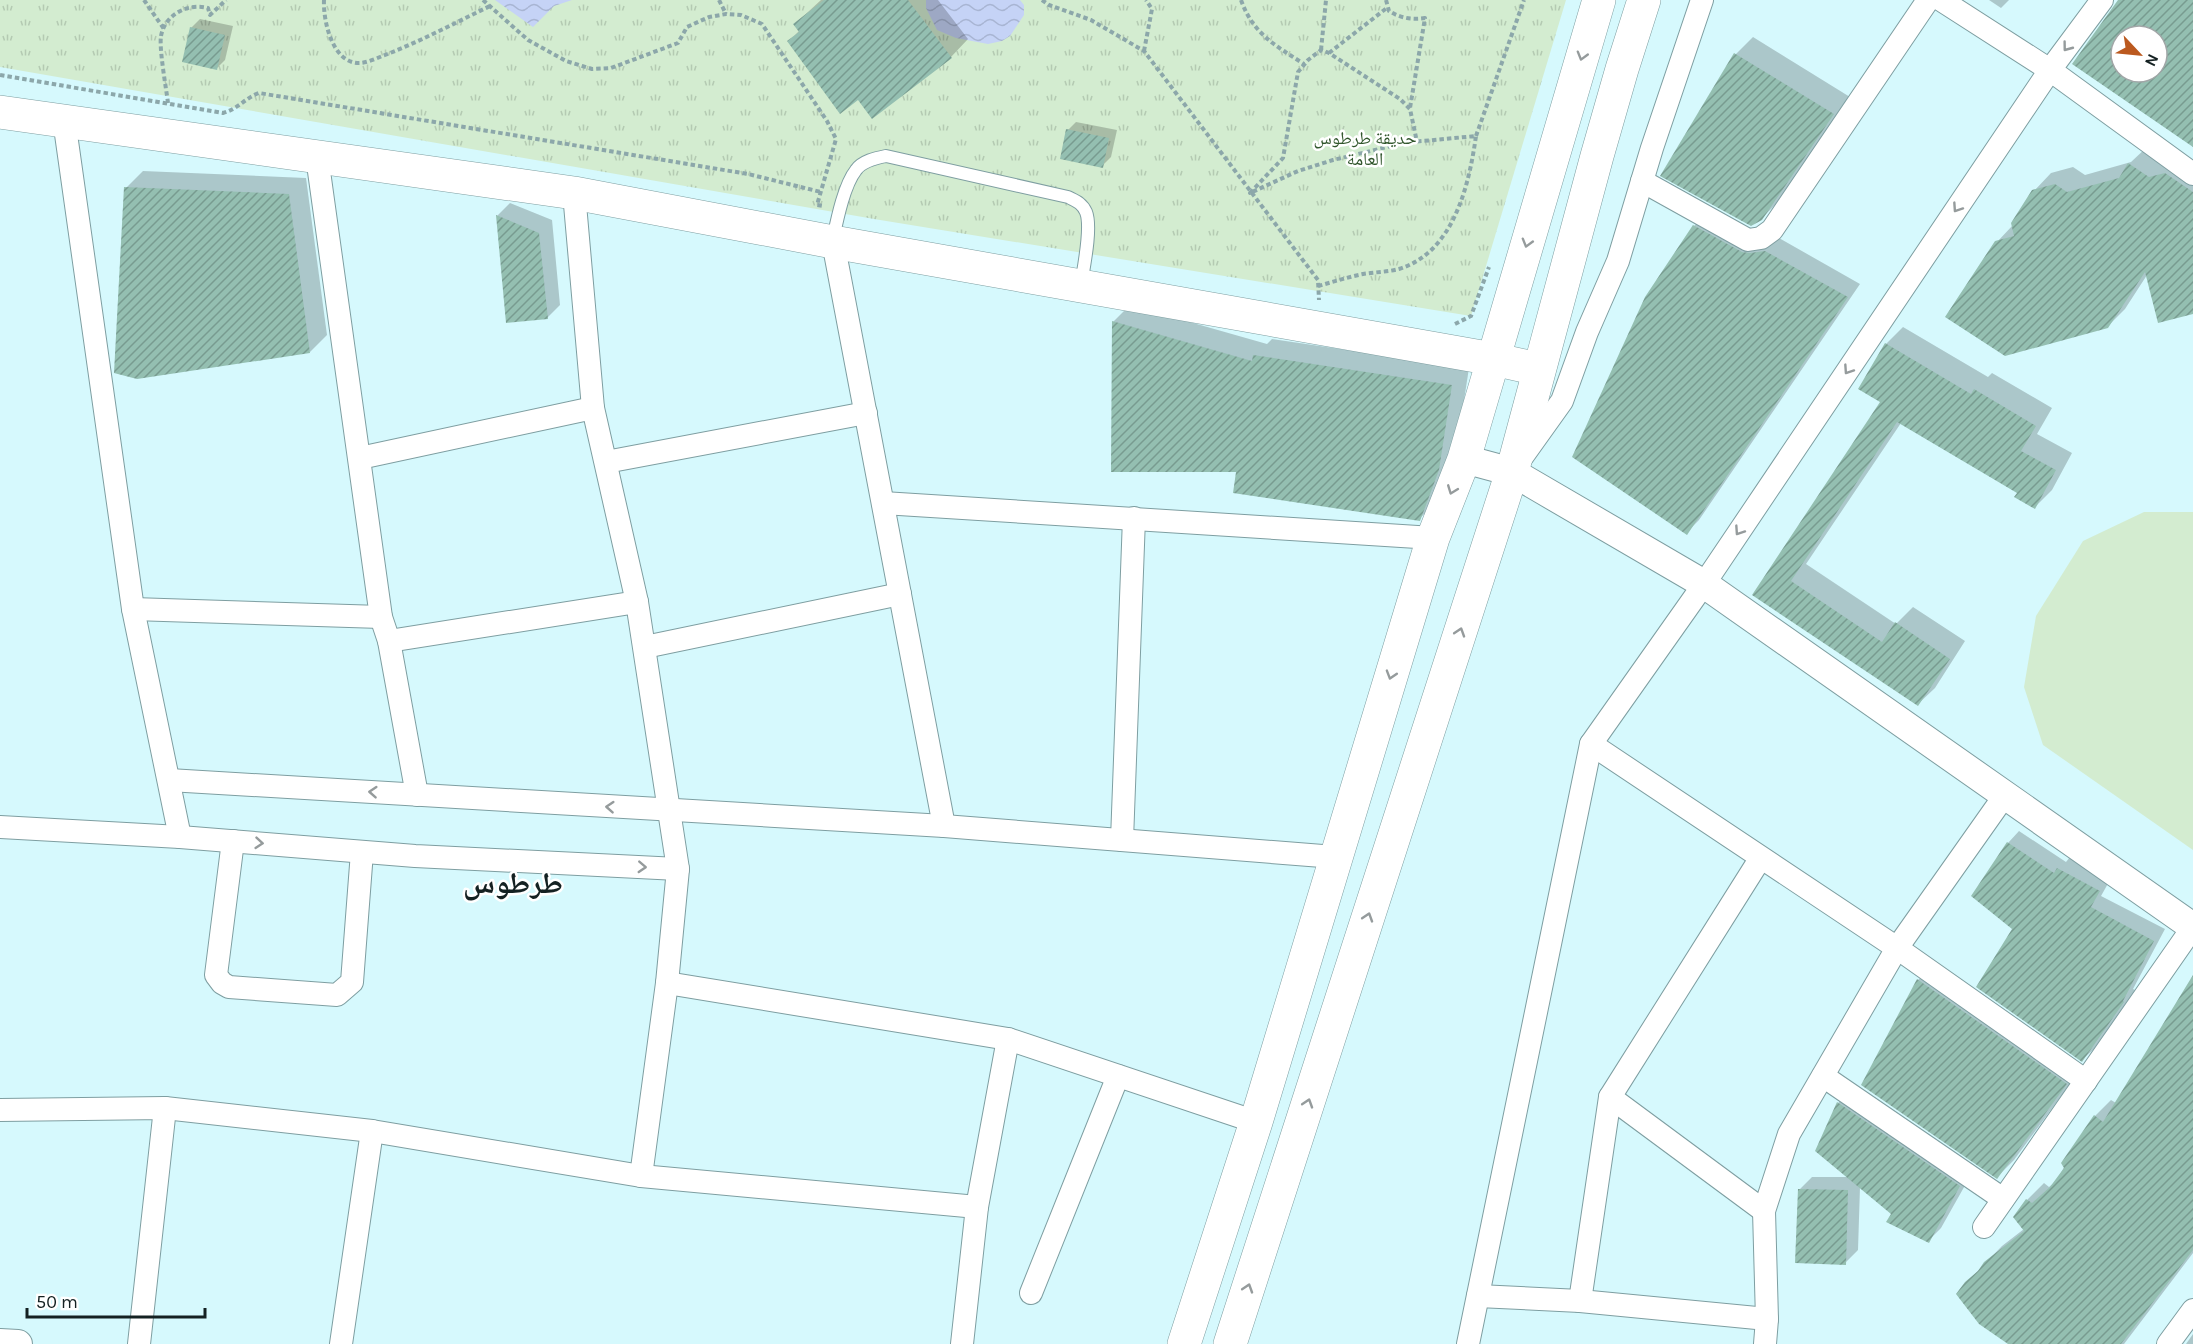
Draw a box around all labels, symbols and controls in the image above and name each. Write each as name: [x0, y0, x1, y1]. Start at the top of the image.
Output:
north arrow: [2109, 24, 2169, 84]
one-way arrow: [2063, 40, 2074, 51]
one-way arrow: [1577, 51, 1590, 61]
text: N: [2141, 51, 2163, 70]
park label: حديقة طرطوس العامة: [1313, 127, 1417, 170]
one-way arrow: [1953, 201, 1964, 212]
one-way arrow: [1522, 237, 1534, 248]
one-way arrow: [1844, 363, 1855, 374]
one-way arrow: [1447, 484, 1459, 495]
one-way arrow: [1735, 525, 1746, 536]
one-way arrow: [1453, 627, 1465, 638]
one-way arrow: [1386, 669, 1398, 680]
one-way arrow: [369, 786, 378, 799]
one-way arrow: [605, 800, 614, 813]
one-way arrow: [254, 836, 264, 849]
one-way arrow: [638, 861, 647, 874]
district label: طرطوس: [463, 865, 563, 901]
one-way arrow: [1360, 912, 1373, 923]
one-way arrow: [1301, 1098, 1313, 1109]
scale bar: [27, 1281, 206, 1319]
one-way arrow: [1241, 1283, 1253, 1294]
text: 50 m: [36, 1291, 78, 1313]

